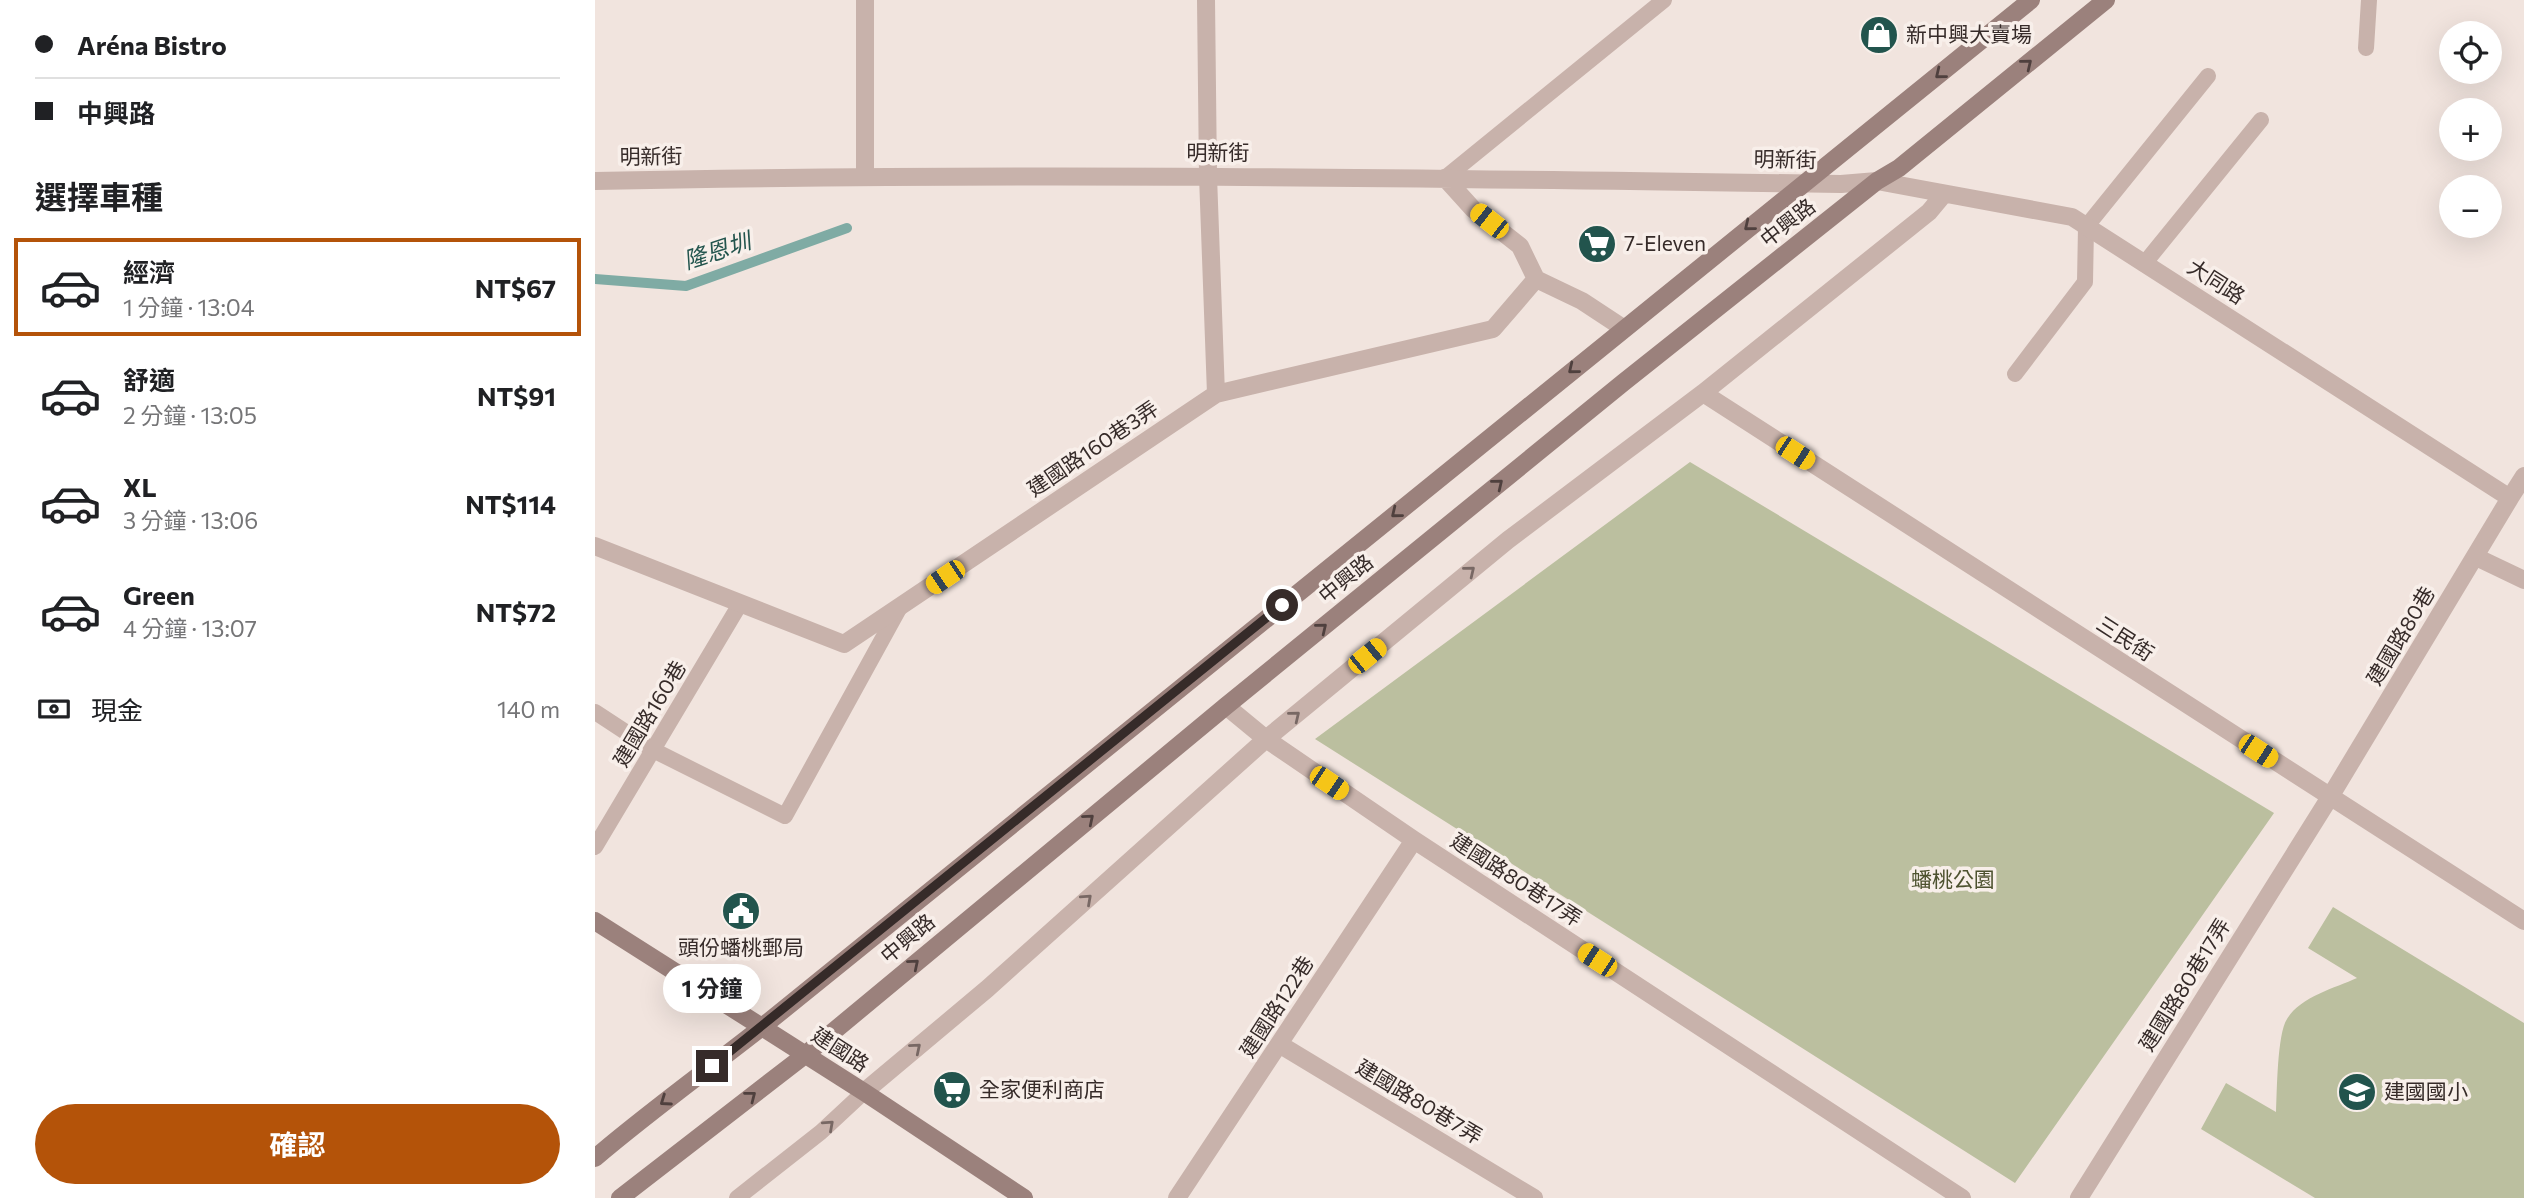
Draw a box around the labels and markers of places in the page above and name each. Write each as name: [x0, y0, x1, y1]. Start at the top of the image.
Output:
shop icon: 新中興大賣場: [1858, 14, 1900, 56]
place label: 新中興大賣場: [1906, 21, 2032, 46]
supermarket icon: 7-Eleven: [1576, 223, 1618, 265]
place label: 7-Eleven: [1624, 230, 1706, 255]
public building icon: 頭份蟠桃郵局: [720, 890, 762, 932]
place label: 頭份蟠桃郵局: [678, 934, 804, 959]
supermarket icon: 全家便利商店: [931, 1069, 973, 1111]
school or university icon: 建國國小: [2336, 1071, 2378, 1113]
place label: 全家便利商店: [979, 1076, 1105, 1101]
place label: 建國國小: [2384, 1078, 2468, 1103]

